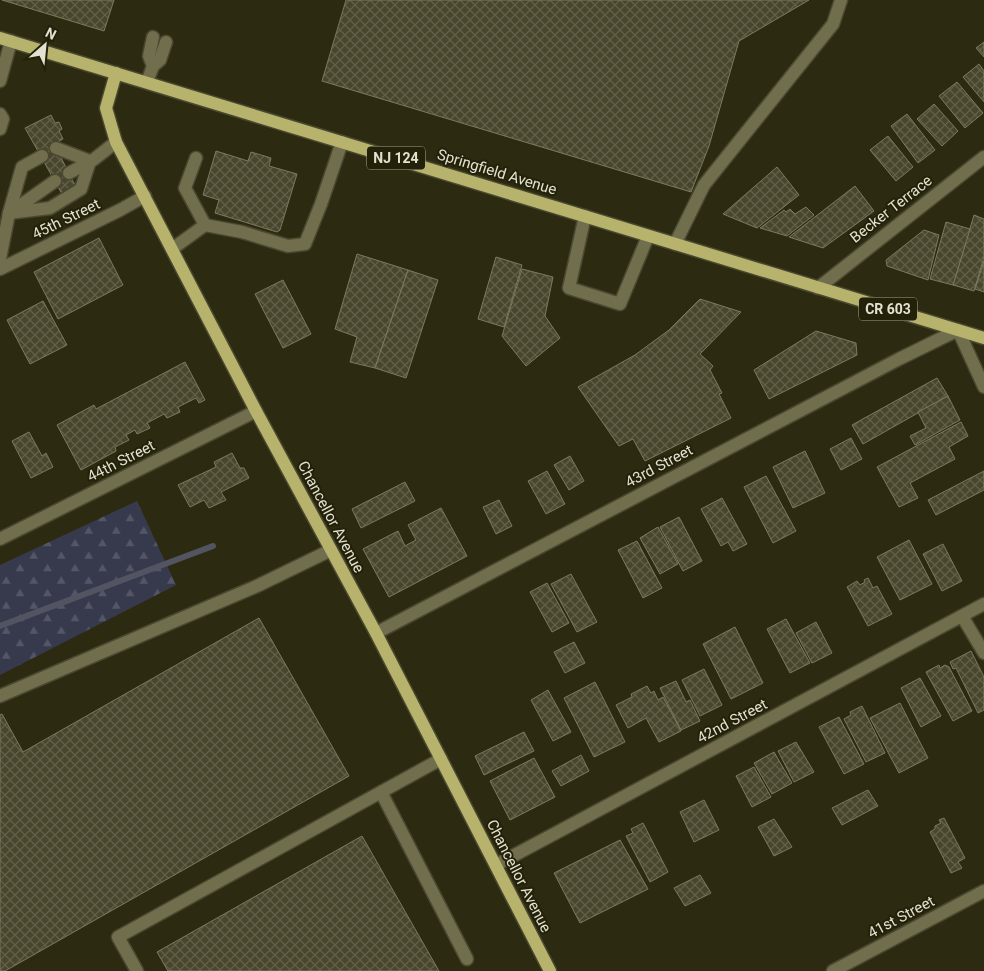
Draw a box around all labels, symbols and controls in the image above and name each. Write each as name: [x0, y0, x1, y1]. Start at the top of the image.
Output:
north arrow: [20, 20, 70, 70]
text: N: [43, 24, 59, 43]
street label: Springfield Avenue: [435, 145, 559, 199]
road number: NJ 124: [367, 146, 425, 170]
street label: Becker Terrace: [846, 171, 936, 247]
street label: 45th Street: [29, 195, 103, 243]
road number: CR 603: [859, 298, 917, 320]
street label: 44th Street: [84, 436, 158, 486]
street label: 43rd Street: [622, 441, 696, 491]
street label: Chancellor Avenue: [294, 458, 368, 576]
street label: 42nd Street: [694, 695, 770, 747]
street label: Chancellor Avenue: [483, 817, 555, 935]
street label: 41st Street: [865, 892, 937, 942]

